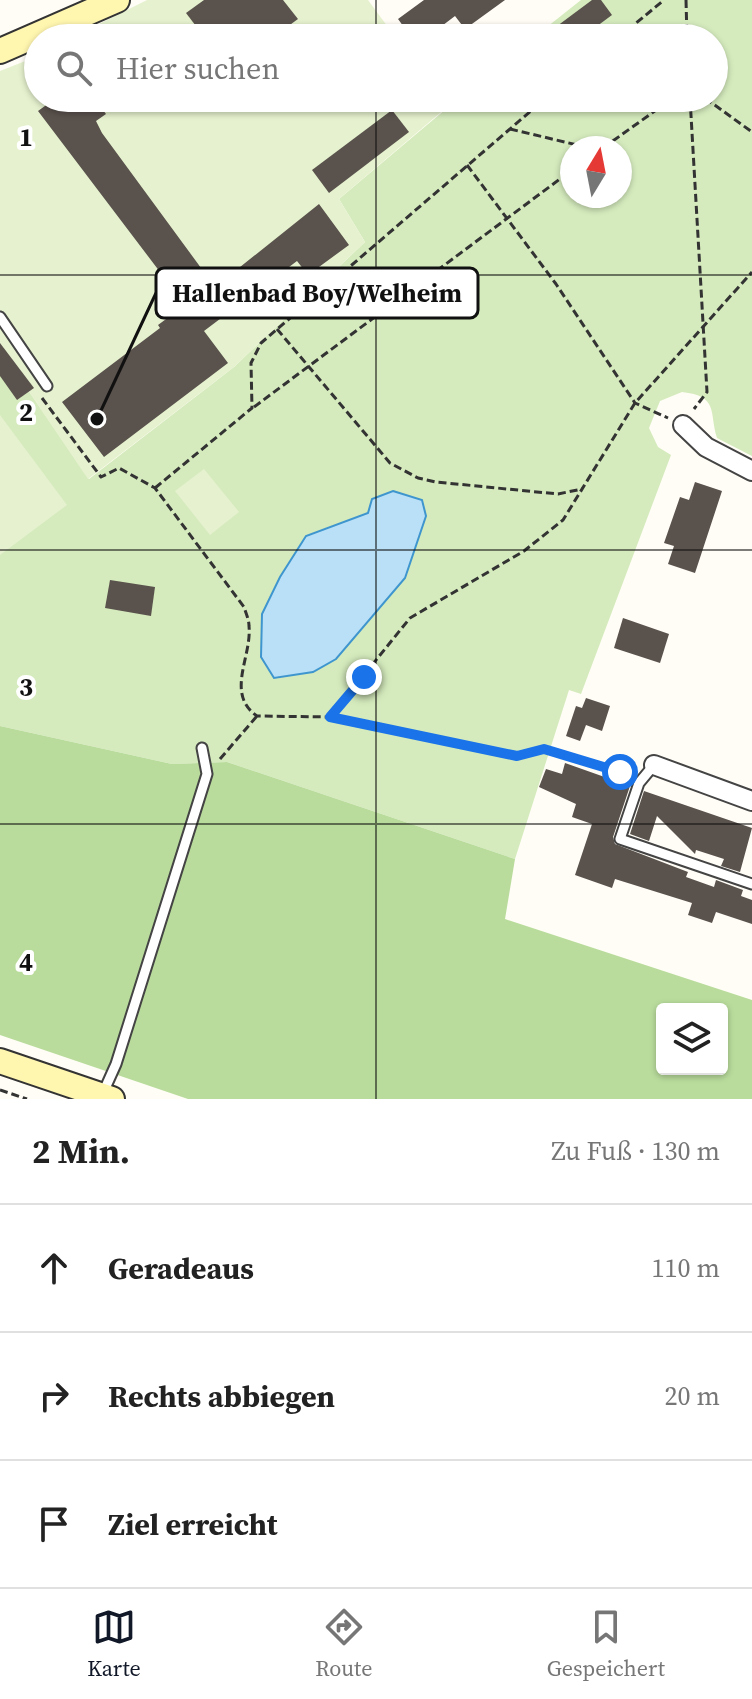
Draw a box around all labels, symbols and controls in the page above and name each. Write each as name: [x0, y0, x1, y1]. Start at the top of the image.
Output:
search box: [24, 24, 728, 112]
icon: search: [52, 46, 96, 90]
text: Hier suchen: [116, 48, 280, 89]
text: 1: [19, 119, 33, 155]
north arrow: [560, 136, 632, 208]
callout: Hallenbad Boy/Welheim: [156, 268, 478, 318]
text: Hallenbad Boy/Welheim: [172, 275, 463, 311]
text: 2: [19, 394, 33, 430]
route end: [346, 659, 382, 695]
text: 3: [19, 669, 33, 705]
route start: [602, 754, 638, 790]
text: 4: [19, 944, 33, 980]
map controls: [656, 1003, 728, 1075]
button: layers: [656, 1003, 728, 1075]
text: 2 Min.: [32, 1128, 130, 1174]
text: Zu Fuß · 130 m: [551, 1133, 720, 1169]
icon: ahead: [32, 1246, 76, 1290]
text: Geradeaus: [108, 1248, 254, 1289]
text: 110 m: [652, 1250, 720, 1286]
icon: right: [32, 1374, 76, 1418]
text: Rechts abbiegen: [108, 1376, 335, 1417]
text: 20 m: [665, 1378, 720, 1414]
icon: arrive: [32, 1502, 76, 1546]
text: Ziel erreicht: [108, 1504, 277, 1545]
tab: Karte: [87, 1605, 141, 1683]
tab: Route: [315, 1605, 372, 1683]
tab: Gespeichert: [547, 1605, 665, 1683]

